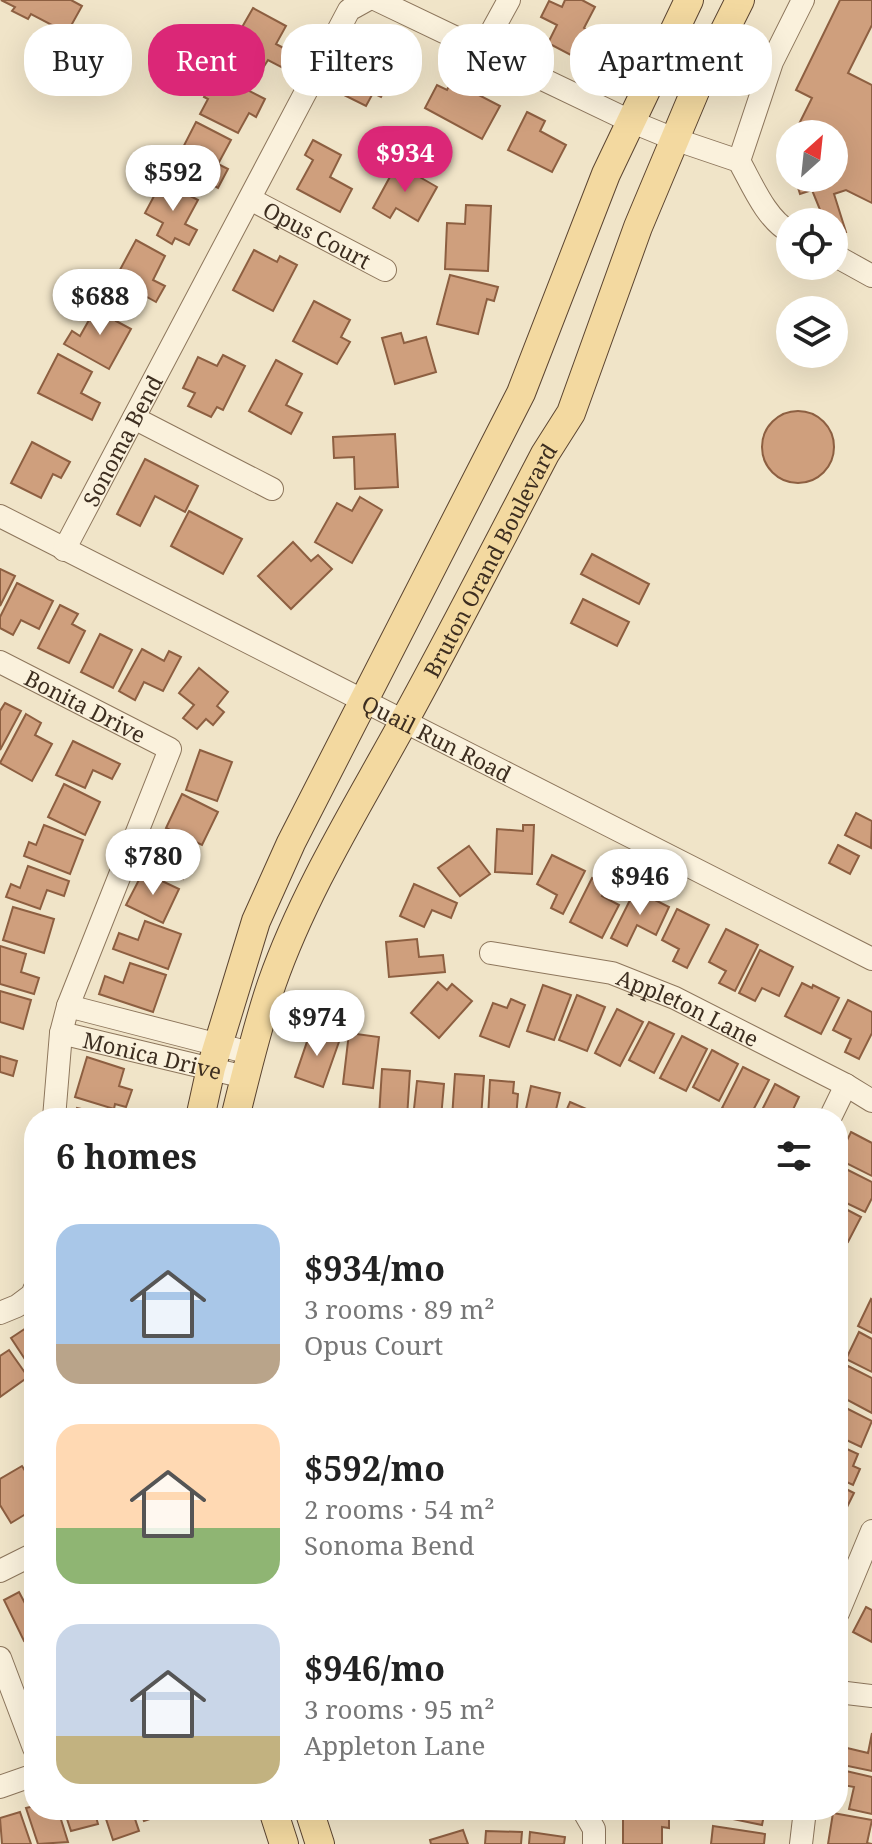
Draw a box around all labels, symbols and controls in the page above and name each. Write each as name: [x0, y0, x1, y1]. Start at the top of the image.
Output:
chip: Buy: [24, 24, 132, 96]
chip: Rent: [148, 24, 265, 96]
chip: Filters: [281, 24, 422, 96]
chip: New: [438, 24, 554, 96]
chip: Apartment: [570, 24, 772, 96]
north arrow: [776, 120, 848, 192]
map controls: [776, 120, 848, 368]
pin: $934: [358, 126, 452, 194]
text: $934: [376, 134, 434, 170]
pin: $592: [126, 145, 220, 213]
text: $592: [144, 153, 202, 189]
street label: Opus Court: [258, 194, 377, 275]
button: locate: [776, 208, 848, 280]
pin: $688: [53, 269, 147, 337]
text: $688: [71, 277, 129, 313]
button: layers: [776, 296, 848, 368]
street label: Sonoma Bend: [75, 369, 169, 511]
street label: Bruton Orand Boulevard: [416, 437, 563, 682]
street label: Bonita Drive: [20, 662, 151, 749]
street label: Quail Run Road: [357, 687, 517, 789]
pin: $780: [106, 829, 200, 897]
text: $780: [124, 837, 182, 873]
pin: $946: [593, 849, 687, 917]
text: $946: [611, 857, 669, 893]
street label: Appleton Lane: [613, 961, 764, 1053]
pin: $974: [270, 990, 364, 1058]
text: $974: [288, 998, 346, 1034]
street label: Monica Drive: [80, 1024, 225, 1086]
text: 6 homes: [56, 1133, 197, 1179]
icon: filters: [772, 1134, 816, 1178]
text: $934/mo: [304, 1245, 445, 1291]
icon: home: [120, 1256, 216, 1352]
text: 3 rooms · 89 m²: [304, 1291, 495, 1327]
text: Opus Court: [304, 1327, 443, 1363]
text: $592/mo: [304, 1445, 445, 1491]
icon: home: [120, 1456, 216, 1552]
text: 2 rooms · 54 m²: [304, 1491, 495, 1527]
text: Sonoma Bend: [304, 1527, 475, 1563]
text: $946/mo: [304, 1645, 445, 1691]
icon: home: [120, 1656, 216, 1752]
text: 3 rooms · 95 m²: [304, 1691, 495, 1727]
text: Appleton Lane: [304, 1727, 485, 1763]

